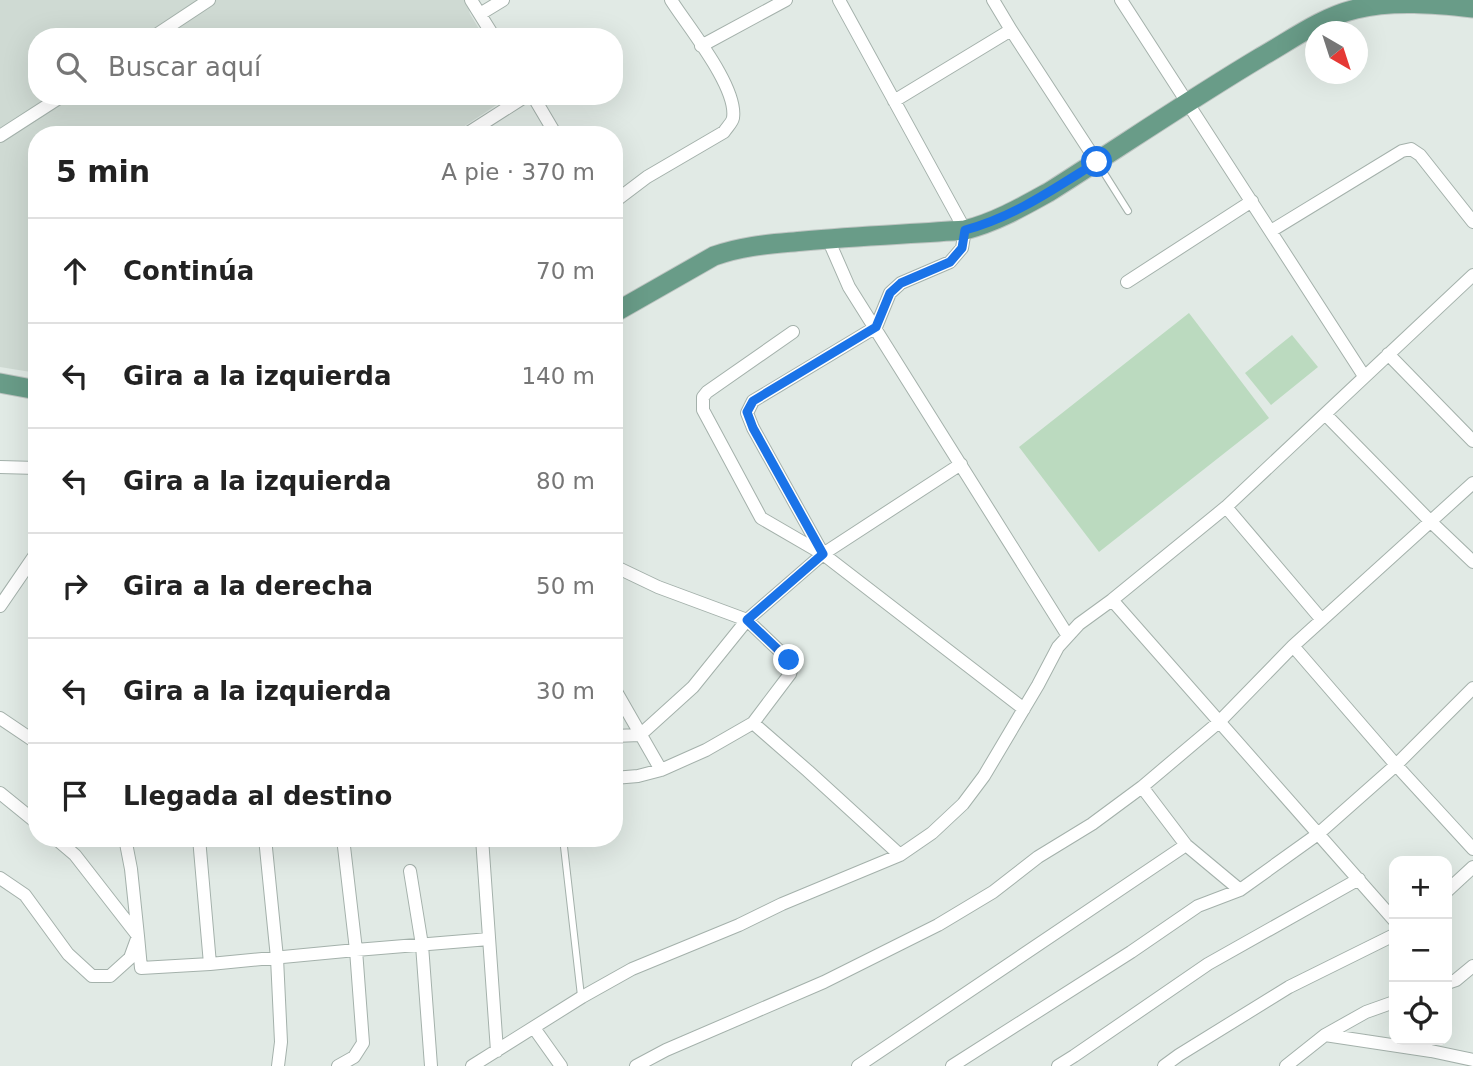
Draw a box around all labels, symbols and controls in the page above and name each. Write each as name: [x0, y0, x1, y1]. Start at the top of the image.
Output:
north arrow: [1305, 21, 1368, 84]
search box: [28, 28, 623, 105]
icon: search: [52, 48, 90, 86]
text: Buscar aquí: [108, 52, 261, 82]
route start: [1081, 146, 1112, 177]
text: 5 min: [56, 154, 150, 189]
text: A pie · 370 m: [441, 159, 595, 185]
icon: ahead: [56, 252, 94, 290]
text: Continúa: [123, 256, 254, 286]
text: 70 m: [536, 258, 595, 284]
icon: left: [56, 357, 94, 395]
text: Gira a la izquierda: [123, 361, 391, 391]
text: 140 m: [521, 363, 595, 389]
icon: left: [56, 462, 94, 500]
text: Gira a la izquierda: [123, 466, 391, 496]
text: 80 m: [536, 468, 595, 494]
icon: right: [56, 567, 94, 605]
text: Gira a la derecha: [123, 571, 373, 601]
text: 50 m: [536, 573, 595, 599]
route end: [773, 644, 804, 675]
icon: left: [56, 672, 94, 710]
text: Gira a la izquierda: [123, 676, 391, 706]
text: 30 m: [536, 678, 595, 704]
icon: arrive: [56, 777, 94, 815]
text: Llegada al destino: [123, 781, 392, 811]
map controls: [1389, 856, 1452, 1045]
button: +: [1389, 856, 1452, 919]
button: −: [1389, 919, 1452, 982]
button: locate: [1389, 982, 1452, 1045]

